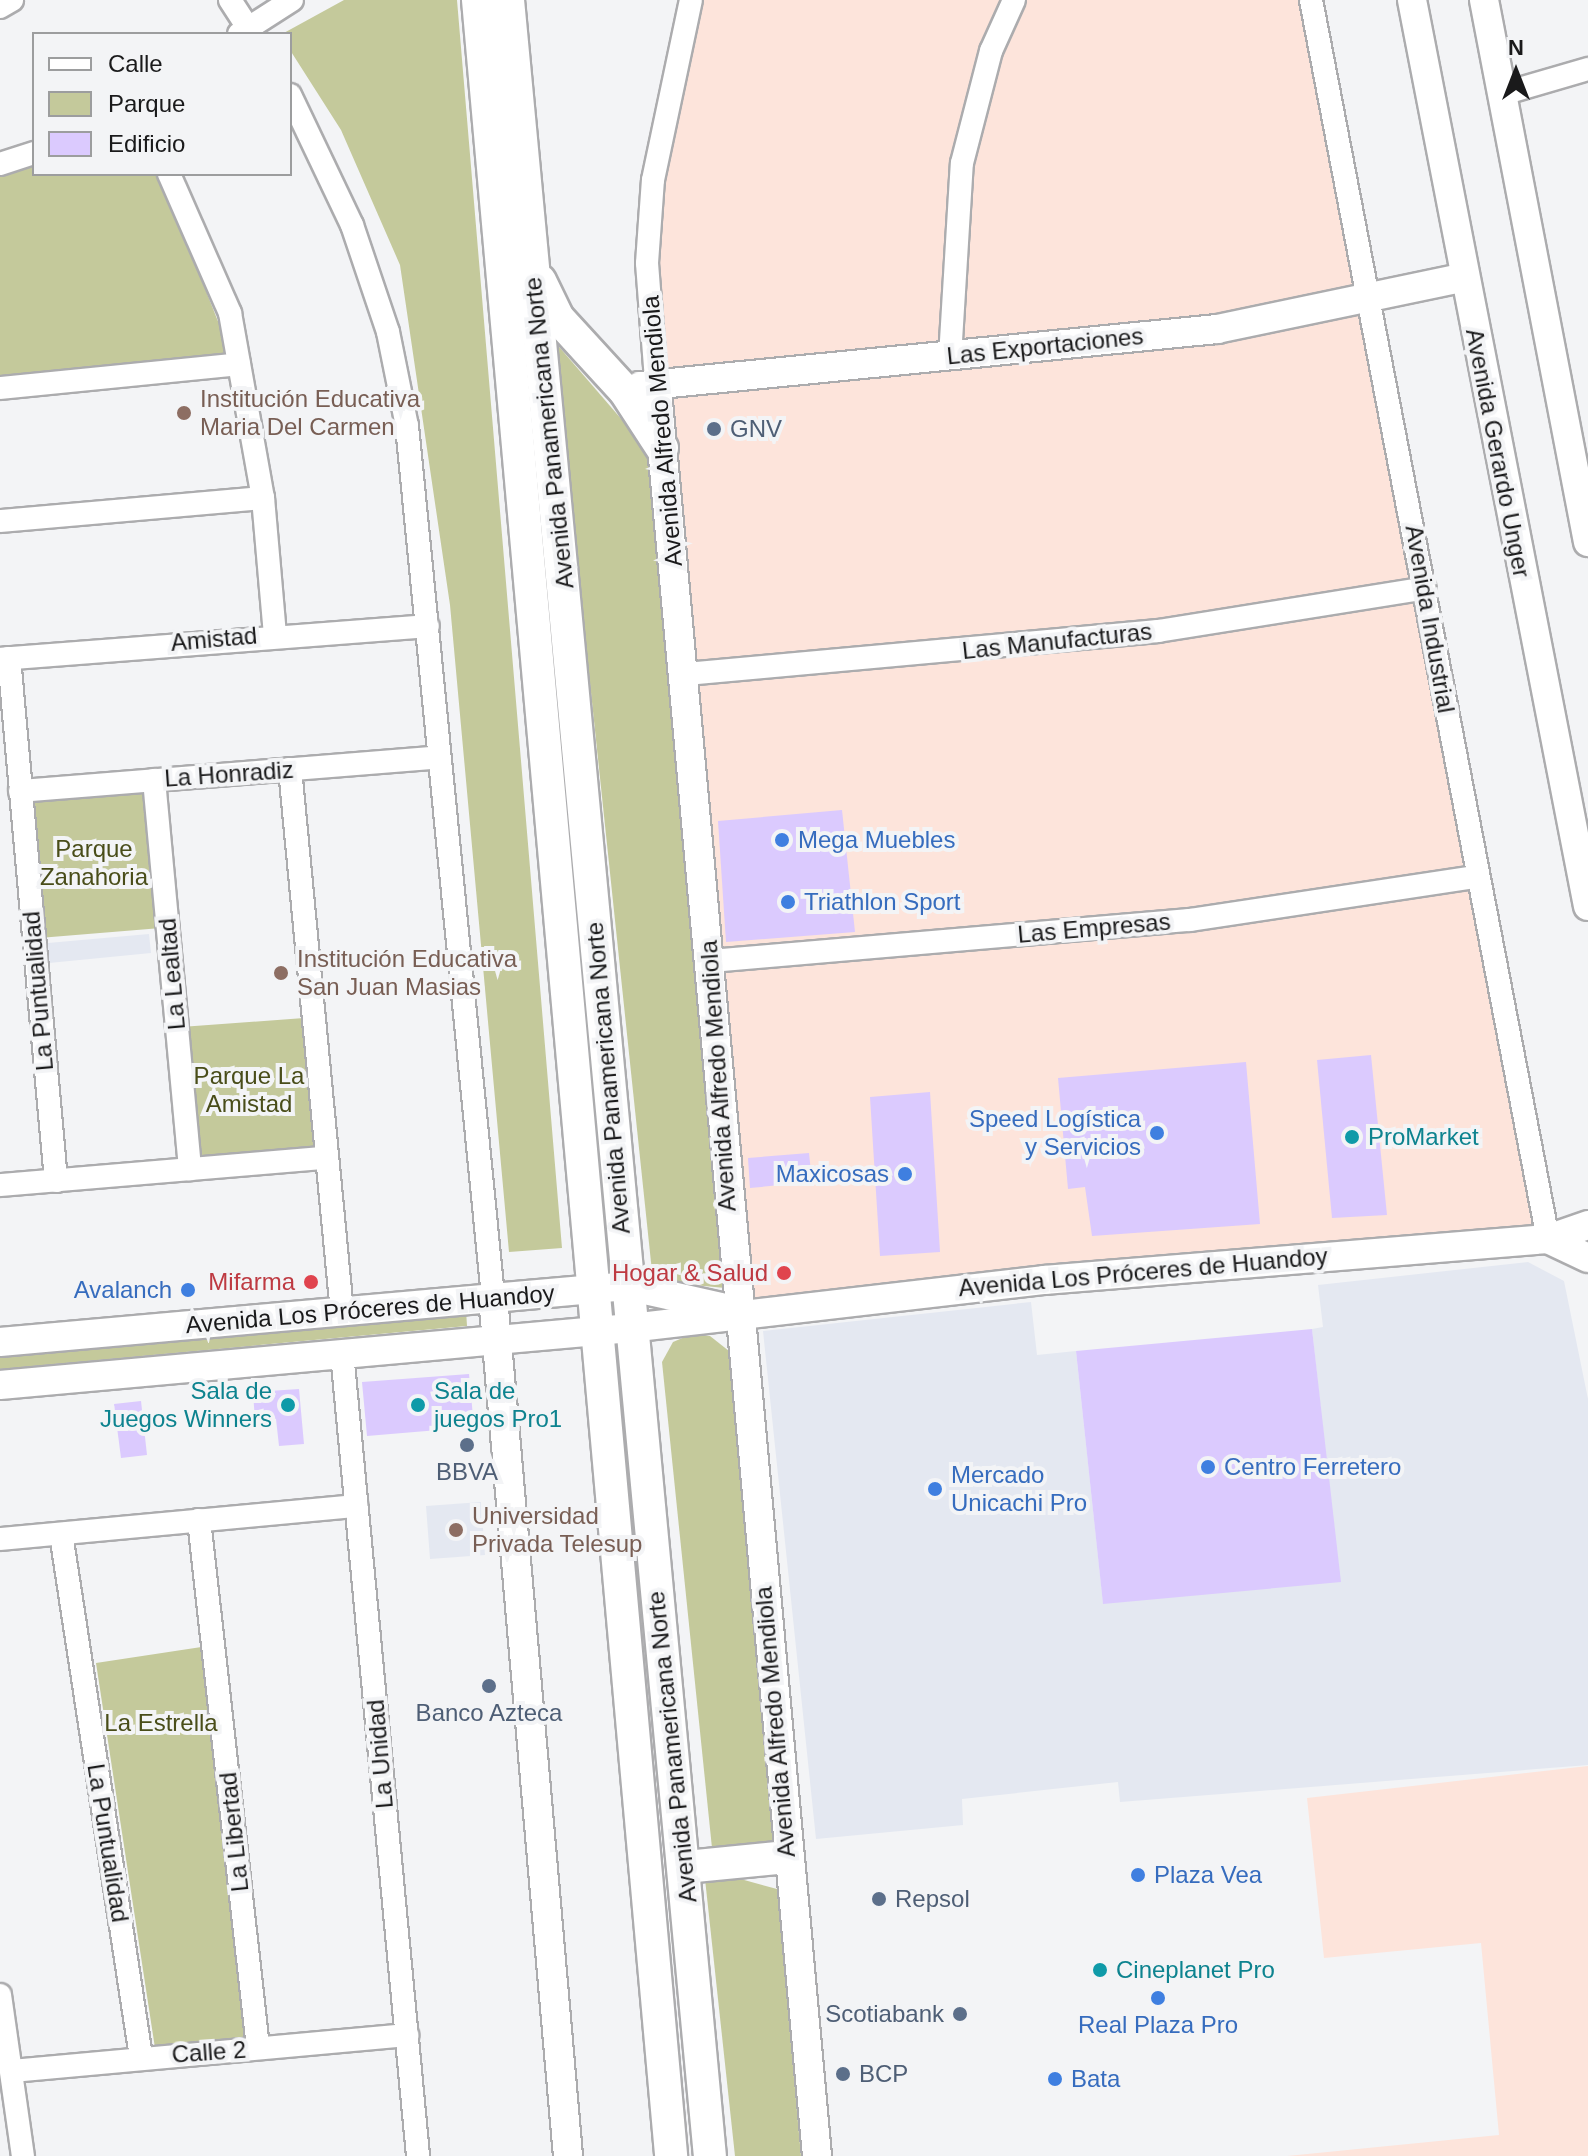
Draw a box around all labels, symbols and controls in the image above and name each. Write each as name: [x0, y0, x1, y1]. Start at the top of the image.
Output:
legend: [32, 32, 292, 176]
north arrow: [1476, 32, 1556, 112]
text: N: [1508, 35, 1524, 60]
text: Calle: [108, 50, 163, 77]
text: Parque: [108, 90, 185, 117]
text: Edificio: [108, 130, 185, 157]
street label: Avenida Panamericana Norte: [518, 276, 580, 590]
street label: Avenida Alfredo Mendiola: [636, 294, 688, 568]
street label: Las Exportaciones: [945, 321, 1145, 371]
street label: Avenida Gerardo Unger: [1460, 326, 1536, 580]
place label: Institución Educativa Maria Del Carmen: [200, 385, 420, 441]
marker: Institución Educativa Maria Del Carmen: [175, 404, 193, 422]
place label: GNV: [730, 415, 782, 443]
marker: GNV: [705, 420, 723, 438]
street label: Avenida Industrial: [1399, 523, 1461, 715]
street label: Las Manufacturas: [961, 617, 1153, 665]
street label: Amistad: [170, 621, 258, 657]
street label: La Honradiz: [163, 755, 295, 793]
place label: Mega Muebles: [798, 826, 955, 854]
marker: Mega Muebles: [773, 831, 791, 849]
park label: Parque Zanahoria: [40, 835, 148, 891]
place label: Triathlon Sport: [804, 888, 961, 916]
marker: Triathlon Sport: [779, 893, 797, 911]
street label: Las Empresas: [1016, 907, 1172, 949]
street label: La Puntualidad: [17, 910, 59, 1072]
street label: La Lealtad: [153, 917, 191, 1031]
street label: Avenida Panamericana Norte: [580, 921, 636, 1235]
street label: Avenida Alfredo Mendiola: [694, 939, 742, 1213]
place label: Institución Educativa San Juan Masias: [297, 945, 517, 1001]
marker: Institución Educativa San Juan Masias: [272, 964, 290, 982]
park label: Parque La Amistad: [194, 1062, 304, 1118]
place label: Speed Logística y Servicios: [969, 1105, 1141, 1161]
place label: ProMarket: [1368, 1123, 1479, 1151]
marker: Speed Logística y Servicios: [1148, 1124, 1166, 1142]
marker: ProMarket: [1343, 1128, 1361, 1146]
place label: Maxicosas: [776, 1160, 889, 1188]
marker: Maxicosas: [896, 1165, 914, 1183]
street label: Avenida Los Próceres de Huandoy: [957, 1242, 1329, 1302]
place label: Hogar & Salud: [612, 1259, 768, 1287]
marker: Hogar & Salud: [775, 1264, 793, 1282]
place label: Mifarma: [208, 1268, 295, 1296]
marker: Mifarma: [302, 1273, 320, 1291]
place label: Avalanch: [74, 1276, 172, 1304]
street label: Avenida Los Próceres de Huandoy: [184, 1279, 556, 1339]
marker: Avalanch: [179, 1281, 197, 1299]
place label: Sala de Juegos Winners: [100, 1377, 272, 1433]
place label: Sala de juegos Pro1: [434, 1377, 562, 1433]
marker: Sala de Juegos Winners: [279, 1396, 297, 1414]
marker: Sala de juegos Pro1: [409, 1396, 427, 1414]
marker: BBVA: [458, 1436, 476, 1454]
place label: Centro Ferretero: [1224, 1453, 1401, 1481]
place label: BBVA: [436, 1458, 498, 1486]
marker: Centro Ferretero: [1199, 1458, 1217, 1476]
place label: Mercado Unicachi Pro: [951, 1461, 1087, 1517]
marker: Mercado Unicachi Pro: [926, 1480, 944, 1498]
place label: Universidad Privada Telesup: [472, 1502, 643, 1558]
marker: Universidad Privada Telesup: [447, 1521, 465, 1539]
street label: Avenida Alfredo Mendiola: [749, 1585, 801, 1859]
street label: Avenida Panamericana Norte: [641, 1590, 703, 1904]
marker: Banco Azteca: [480, 1677, 498, 1695]
street label: La Unidad: [361, 1698, 399, 1810]
place label: Banco Azteca: [415, 1699, 563, 1727]
park label: La Estrella: [104, 1709, 218, 1737]
street label: La Puntualidad: [81, 1762, 135, 1924]
street label: La Libertad: [213, 1771, 255, 1893]
place label: Plaza Vea: [1154, 1861, 1262, 1889]
marker: Plaza Vea: [1129, 1866, 1147, 1884]
place label: Repsol: [895, 1885, 970, 1913]
marker: Repsol: [870, 1890, 888, 1908]
place label: Cineplanet Pro: [1116, 1956, 1275, 1984]
marker: Cineplanet Pro: [1091, 1961, 1109, 1979]
marker: Real Plaza Pro: [1149, 1989, 1167, 2007]
place label: Scotiabank: [825, 2000, 944, 2028]
marker: Scotiabank: [951, 2005, 969, 2023]
place label: Real Plaza Pro: [1078, 2011, 1238, 2039]
street label: Calle 2: [171, 2035, 247, 2069]
place label: BCP: [859, 2060, 908, 2088]
marker: BCP: [834, 2065, 852, 2083]
place label: Bata: [1071, 2065, 1120, 2093]
marker: Bata: [1046, 2070, 1064, 2088]

